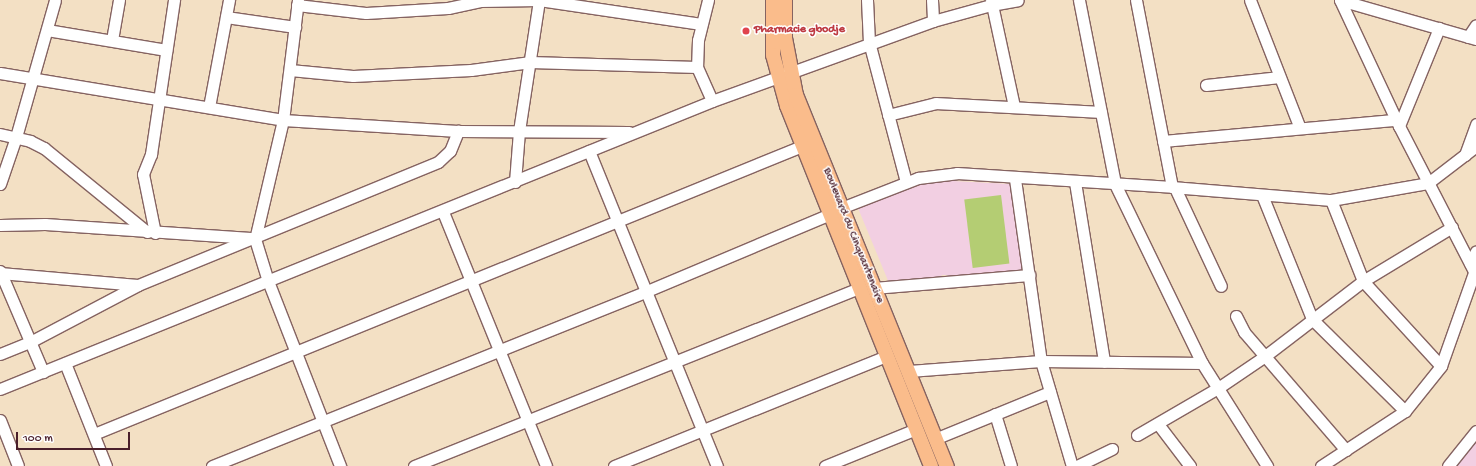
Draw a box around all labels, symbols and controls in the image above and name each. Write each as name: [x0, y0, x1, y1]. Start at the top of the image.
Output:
place label: Pharmacie gbodje: [754, 24, 845, 38]
marker: Pharmacie gbodje: [741, 26, 751, 36]
street label: Boulevard du Cinquantenaire: [818, 166, 886, 306]
scale bar: [18, 424, 132, 450]
text: 100 m: [23, 432, 53, 446]

